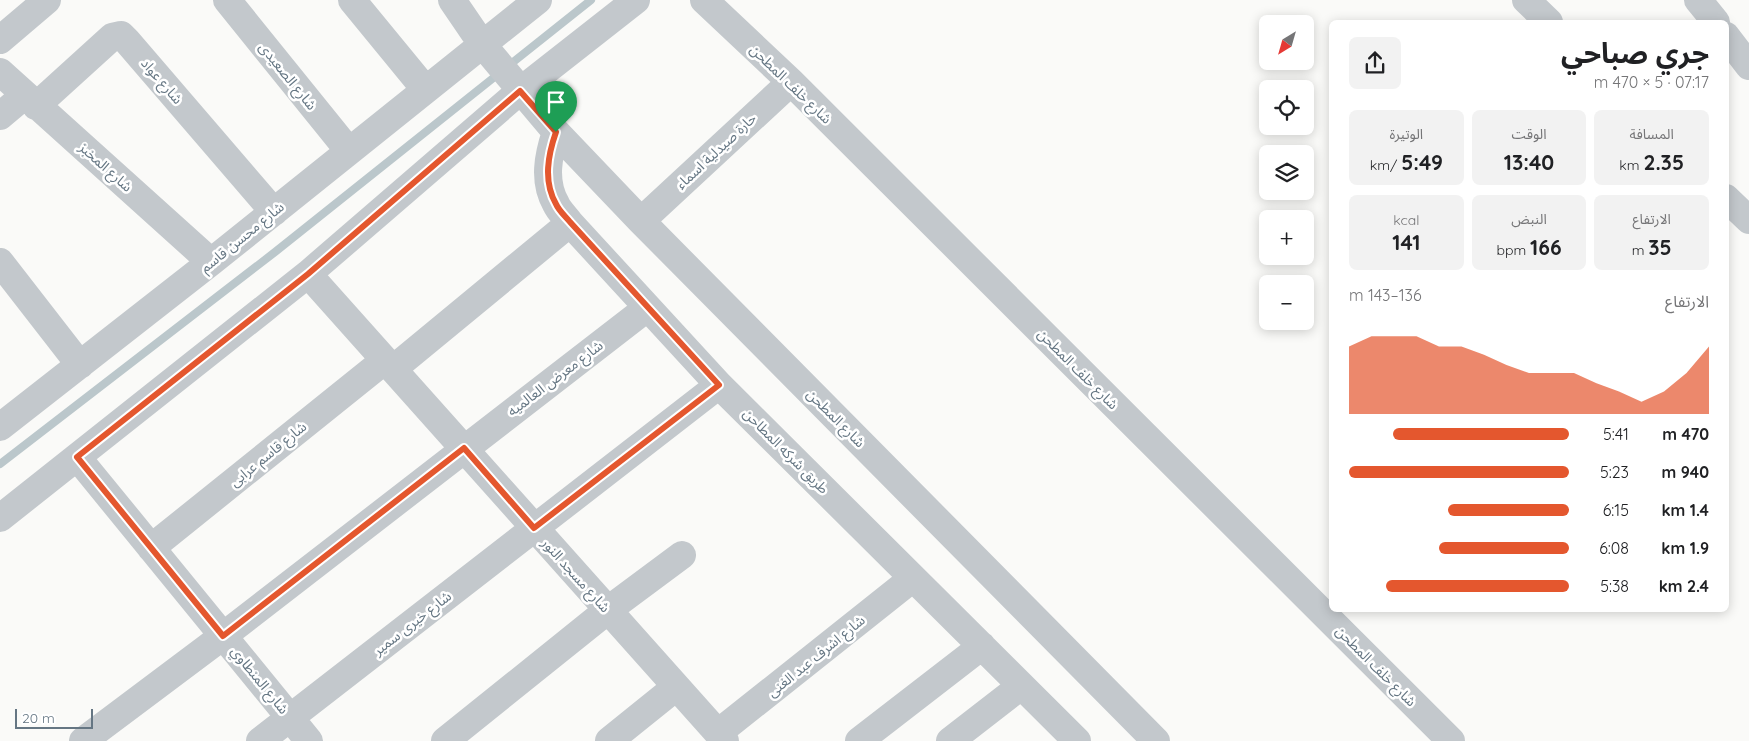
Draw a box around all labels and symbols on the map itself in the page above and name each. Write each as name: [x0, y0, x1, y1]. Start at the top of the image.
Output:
north arrow: [1259, 15, 1314, 70]
street label: شارع الصعيدى: [254, 38, 321, 115]
street label: شارع خلف المطحن: [745, 40, 836, 129]
street label: شارع عواد: [136, 54, 187, 109]
pin: [535, 81, 577, 132]
street label: حارة صيدلية اسماء: [672, 109, 760, 193]
street label: شارع المخبز: [74, 138, 136, 197]
street label: شارع محسن قاسم: [197, 198, 289, 278]
street label: شارع خلف المطحن: [1032, 325, 1122, 415]
street label: شارع معرض العالميه: [504, 336, 608, 421]
street label: شارع المطحن: [802, 385, 869, 452]
street label: طريق شركه المطاحن: [739, 404, 833, 498]
street label: شارع قاسم عرابى: [226, 417, 311, 492]
street label: شارع مسجد النور: [536, 533, 614, 617]
street label: شارع خيرى سمير: [368, 587, 456, 661]
street label: شارع اشرف عبد الغنى: [763, 611, 870, 703]
street label: شارع خلف المطحن: [1330, 622, 1420, 712]
street label: شارع المنطاوي: [225, 643, 293, 719]
scale bar: [15, 706, 92, 729]

